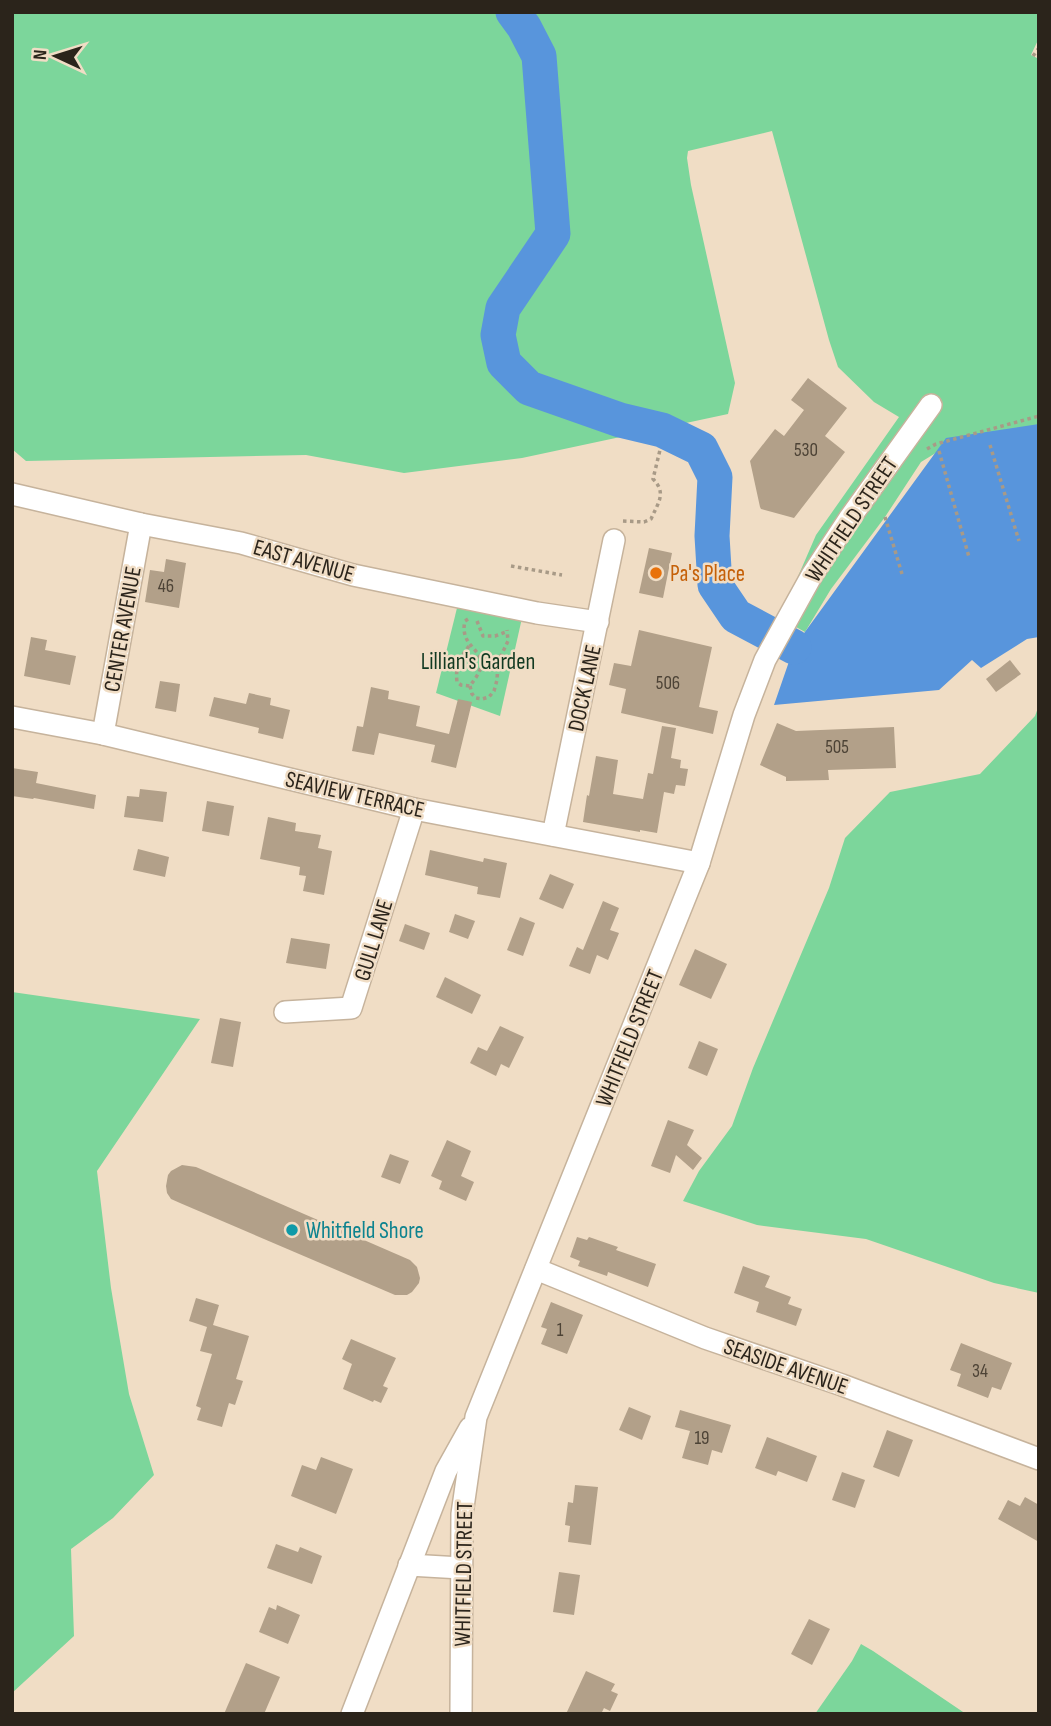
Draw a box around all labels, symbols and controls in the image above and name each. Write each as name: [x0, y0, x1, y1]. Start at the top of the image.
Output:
north arrow: [21, 21, 91, 91]
text: N: [29, 49, 52, 61]
house number: 530: [794, 439, 818, 462]
street label: WHITFIELD STREET: [800, 452, 904, 588]
street label: EAST AVENUE: [250, 533, 357, 589]
place label: Pa's Place: [670, 560, 745, 588]
street label: CENTER AVENUE: [98, 564, 148, 694]
marker: Pa's Place: [648, 565, 664, 581]
house number: 46: [158, 575, 174, 598]
street label: DOCK LANE: [562, 642, 608, 734]
park label: Lillian's Garden: [421, 648, 535, 676]
house number: 506: [656, 672, 680, 695]
house number: 505: [825, 736, 849, 759]
street label: SEAVIEW TERRACE: [283, 765, 427, 825]
street label: GULL LANE: [348, 896, 400, 984]
street label: WHITFIELD STREET: [590, 966, 670, 1111]
place label: Whitfield Shore: [306, 1217, 424, 1245]
marker: Whitfield Shore: [284, 1222, 300, 1238]
house number: 1: [557, 1319, 564, 1342]
street label: SEASIDE AVENUE: [720, 1333, 851, 1401]
house number: 34: [972, 1360, 988, 1383]
house number: 19: [694, 1427, 710, 1450]
street label: WHITFIELD STREET: [449, 1501, 479, 1647]

